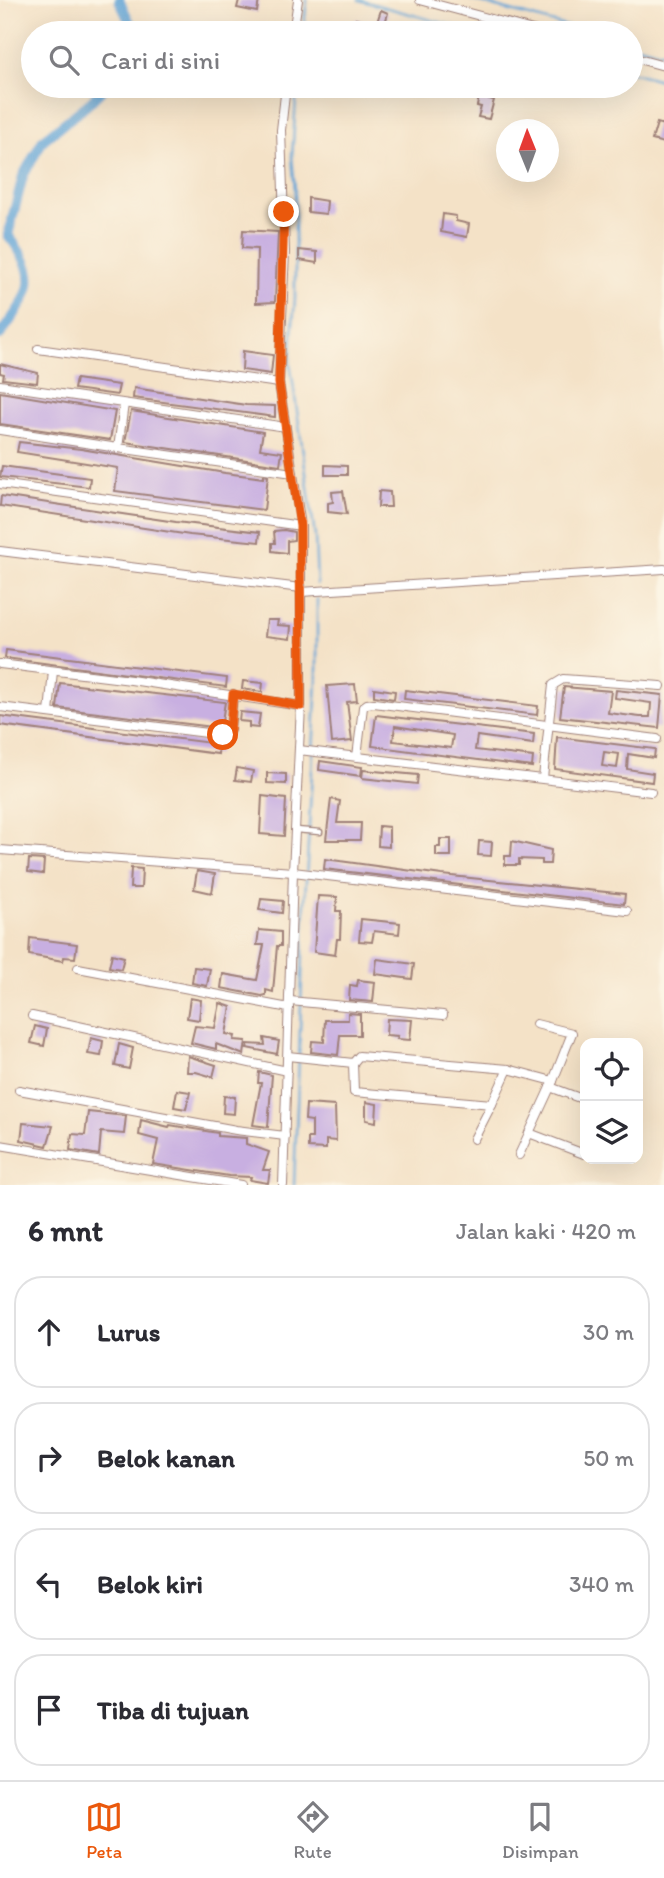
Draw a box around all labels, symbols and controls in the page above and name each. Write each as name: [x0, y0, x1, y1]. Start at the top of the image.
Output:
search box: [21, 21, 643, 98]
icon: search: [45, 41, 83, 79]
text: Cari di sini: [101, 44, 220, 76]
north arrow: [496, 119, 559, 182]
route end: [268, 196, 299, 227]
route start: [207, 719, 238, 750]
map controls: [580, 1038, 643, 1164]
button: locate: [580, 1038, 643, 1101]
button: layers: [580, 1101, 643, 1164]
text: 6 mnt: [28, 1212, 103, 1249]
text: Jalan kaki · 420 m: [456, 1217, 636, 1245]
icon: ahead: [30, 1313, 68, 1351]
text: Lurus: [97, 1316, 160, 1348]
text: 30 m: [583, 1318, 634, 1346]
icon: right: [30, 1439, 68, 1477]
text: Belok kanan: [97, 1442, 235, 1474]
text: 50 m: [583, 1444, 634, 1472]
icon: left: [30, 1565, 68, 1603]
text: Belok kiri: [97, 1568, 203, 1600]
text: 340 m: [569, 1570, 634, 1598]
icon: arrive: [30, 1691, 68, 1729]
text: Tiba di tujuan: [97, 1694, 249, 1726]
tab: Peta: [85, 1798, 123, 1863]
tab: Rute: [294, 1798, 332, 1863]
tab: Disimpan: [502, 1798, 579, 1863]

